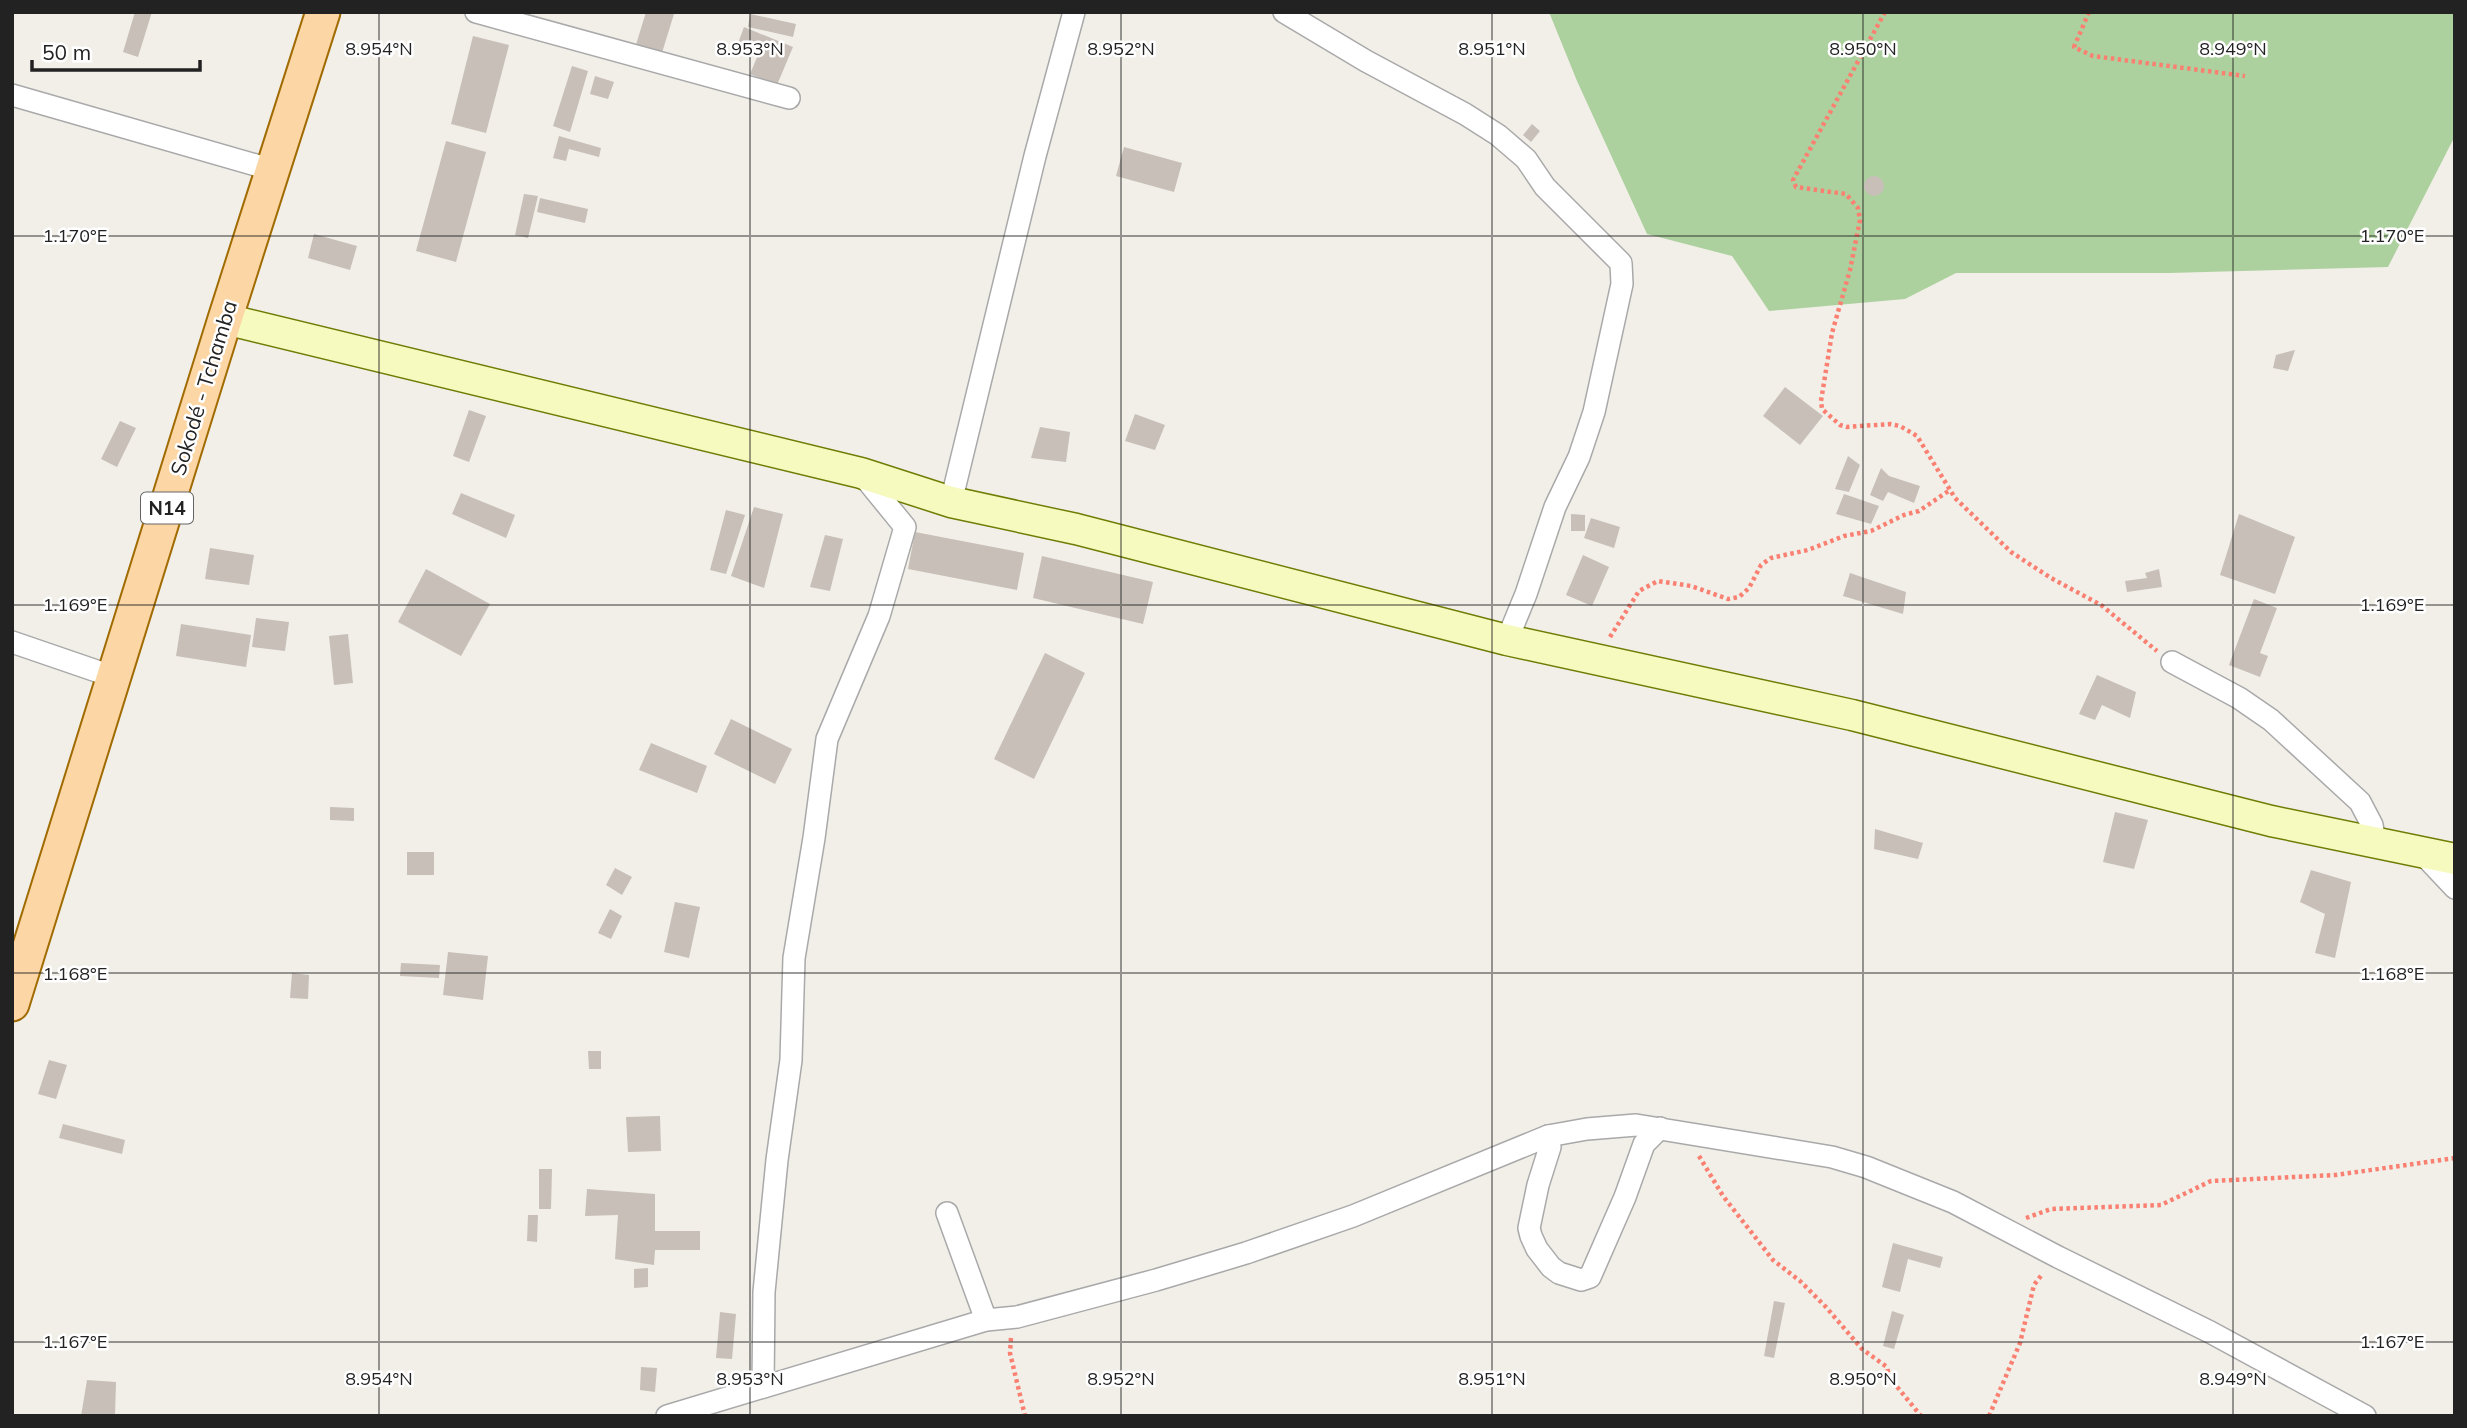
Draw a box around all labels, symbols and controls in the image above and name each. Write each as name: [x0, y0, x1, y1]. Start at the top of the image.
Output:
scale bar: [32, 28, 200, 72]
text: 8.954°N: [345, 37, 413, 60]
text: 8.953°N: [716, 37, 784, 60]
text: 8.952°N: [1087, 37, 1155, 60]
text: 8.951°N: [1458, 37, 1526, 60]
text: 8.950°N: [1829, 37, 1897, 60]
text: 8.949°N: [2199, 37, 2267, 60]
text: 50 m: [42, 39, 91, 65]
text: 1.170°E: [43, 224, 107, 247]
text: 1.170°E: [2360, 224, 2424, 247]
street label: Sokodé - Tchamba: [164, 297, 242, 478]
road number: N14: [141, 492, 193, 524]
text: 1.169°E: [43, 593, 107, 616]
text: 1.169°E: [2360, 593, 2424, 616]
text: 1.168°E: [43, 962, 107, 985]
text: 1.168°E: [2360, 962, 2424, 985]
text: 1.167°E: [43, 1330, 107, 1353]
text: 1.167°E: [2360, 1330, 2424, 1353]
text: 8.954°N: [345, 1367, 413, 1390]
text: 8.953°N: [716, 1367, 784, 1390]
text: 8.952°N: [1087, 1367, 1155, 1390]
text: 8.951°N: [1458, 1367, 1526, 1390]
text: 8.950°N: [1829, 1367, 1897, 1390]
text: 8.949°N: [2199, 1367, 2267, 1390]

